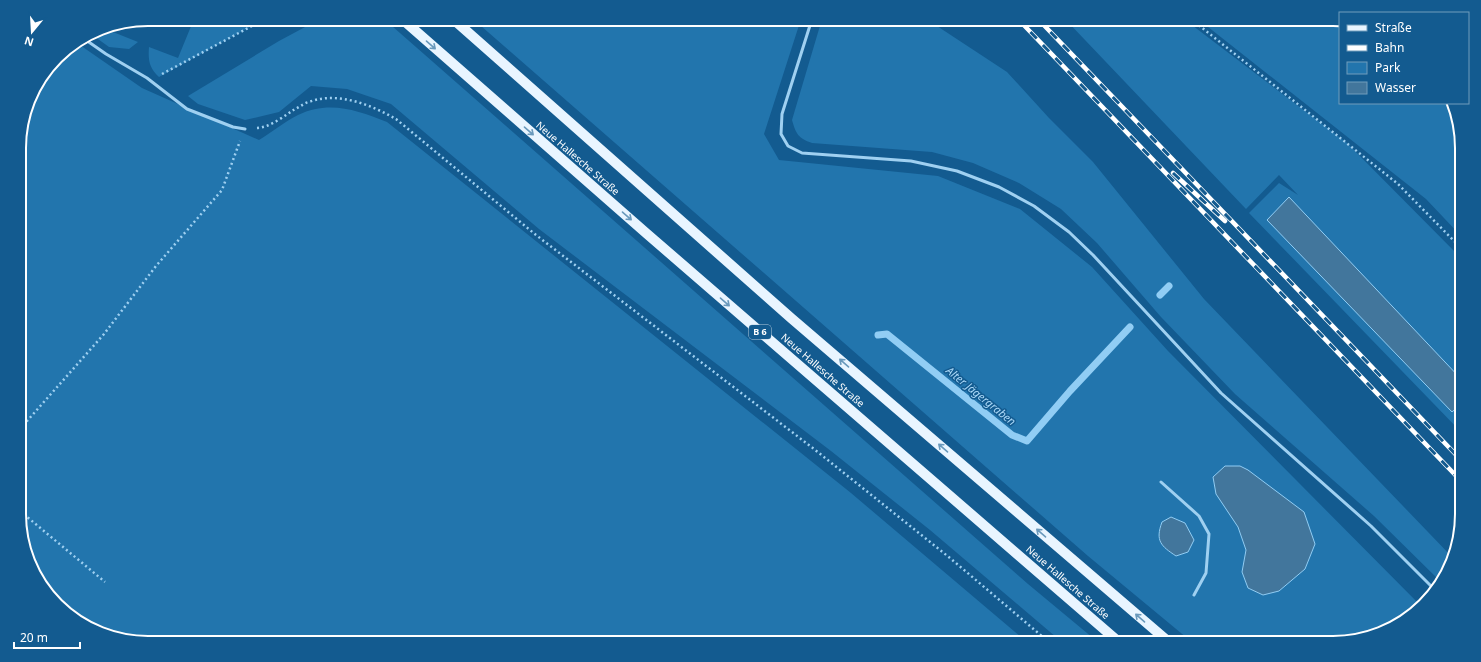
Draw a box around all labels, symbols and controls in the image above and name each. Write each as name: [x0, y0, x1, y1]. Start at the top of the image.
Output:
north arrow: [12, 12, 52, 52]
legend: [1339, 12, 1469, 104]
text: Straße: [1375, 19, 1412, 36]
text: N: [22, 33, 35, 51]
text: Bahn: [1375, 39, 1404, 56]
one-way arrow: [426, 40, 437, 49]
text: Park: [1375, 59, 1401, 76]
text: Wasser: [1375, 79, 1416, 96]
street label: Neue Hallesche Straße: [533, 118, 623, 198]
one-way arrow: [524, 126, 534, 135]
one-way arrow: [621, 212, 632, 221]
one-way arrow: [720, 297, 730, 306]
road number: B 6: [749, 325, 771, 339]
street label: Neue Hallesche Straße: [778, 330, 868, 410]
one-way arrow: [839, 359, 850, 368]
water label: Alter Jägergraben: [942, 362, 1019, 428]
one-way arrow: [938, 443, 948, 453]
one-way arrow: [1036, 528, 1047, 537]
street label: Neue Hallesche Straße: [1023, 542, 1113, 622]
one-way arrow: [1135, 613, 1145, 622]
scale bar: [14, 624, 80, 650]
text: 20 m: [20, 629, 48, 646]

